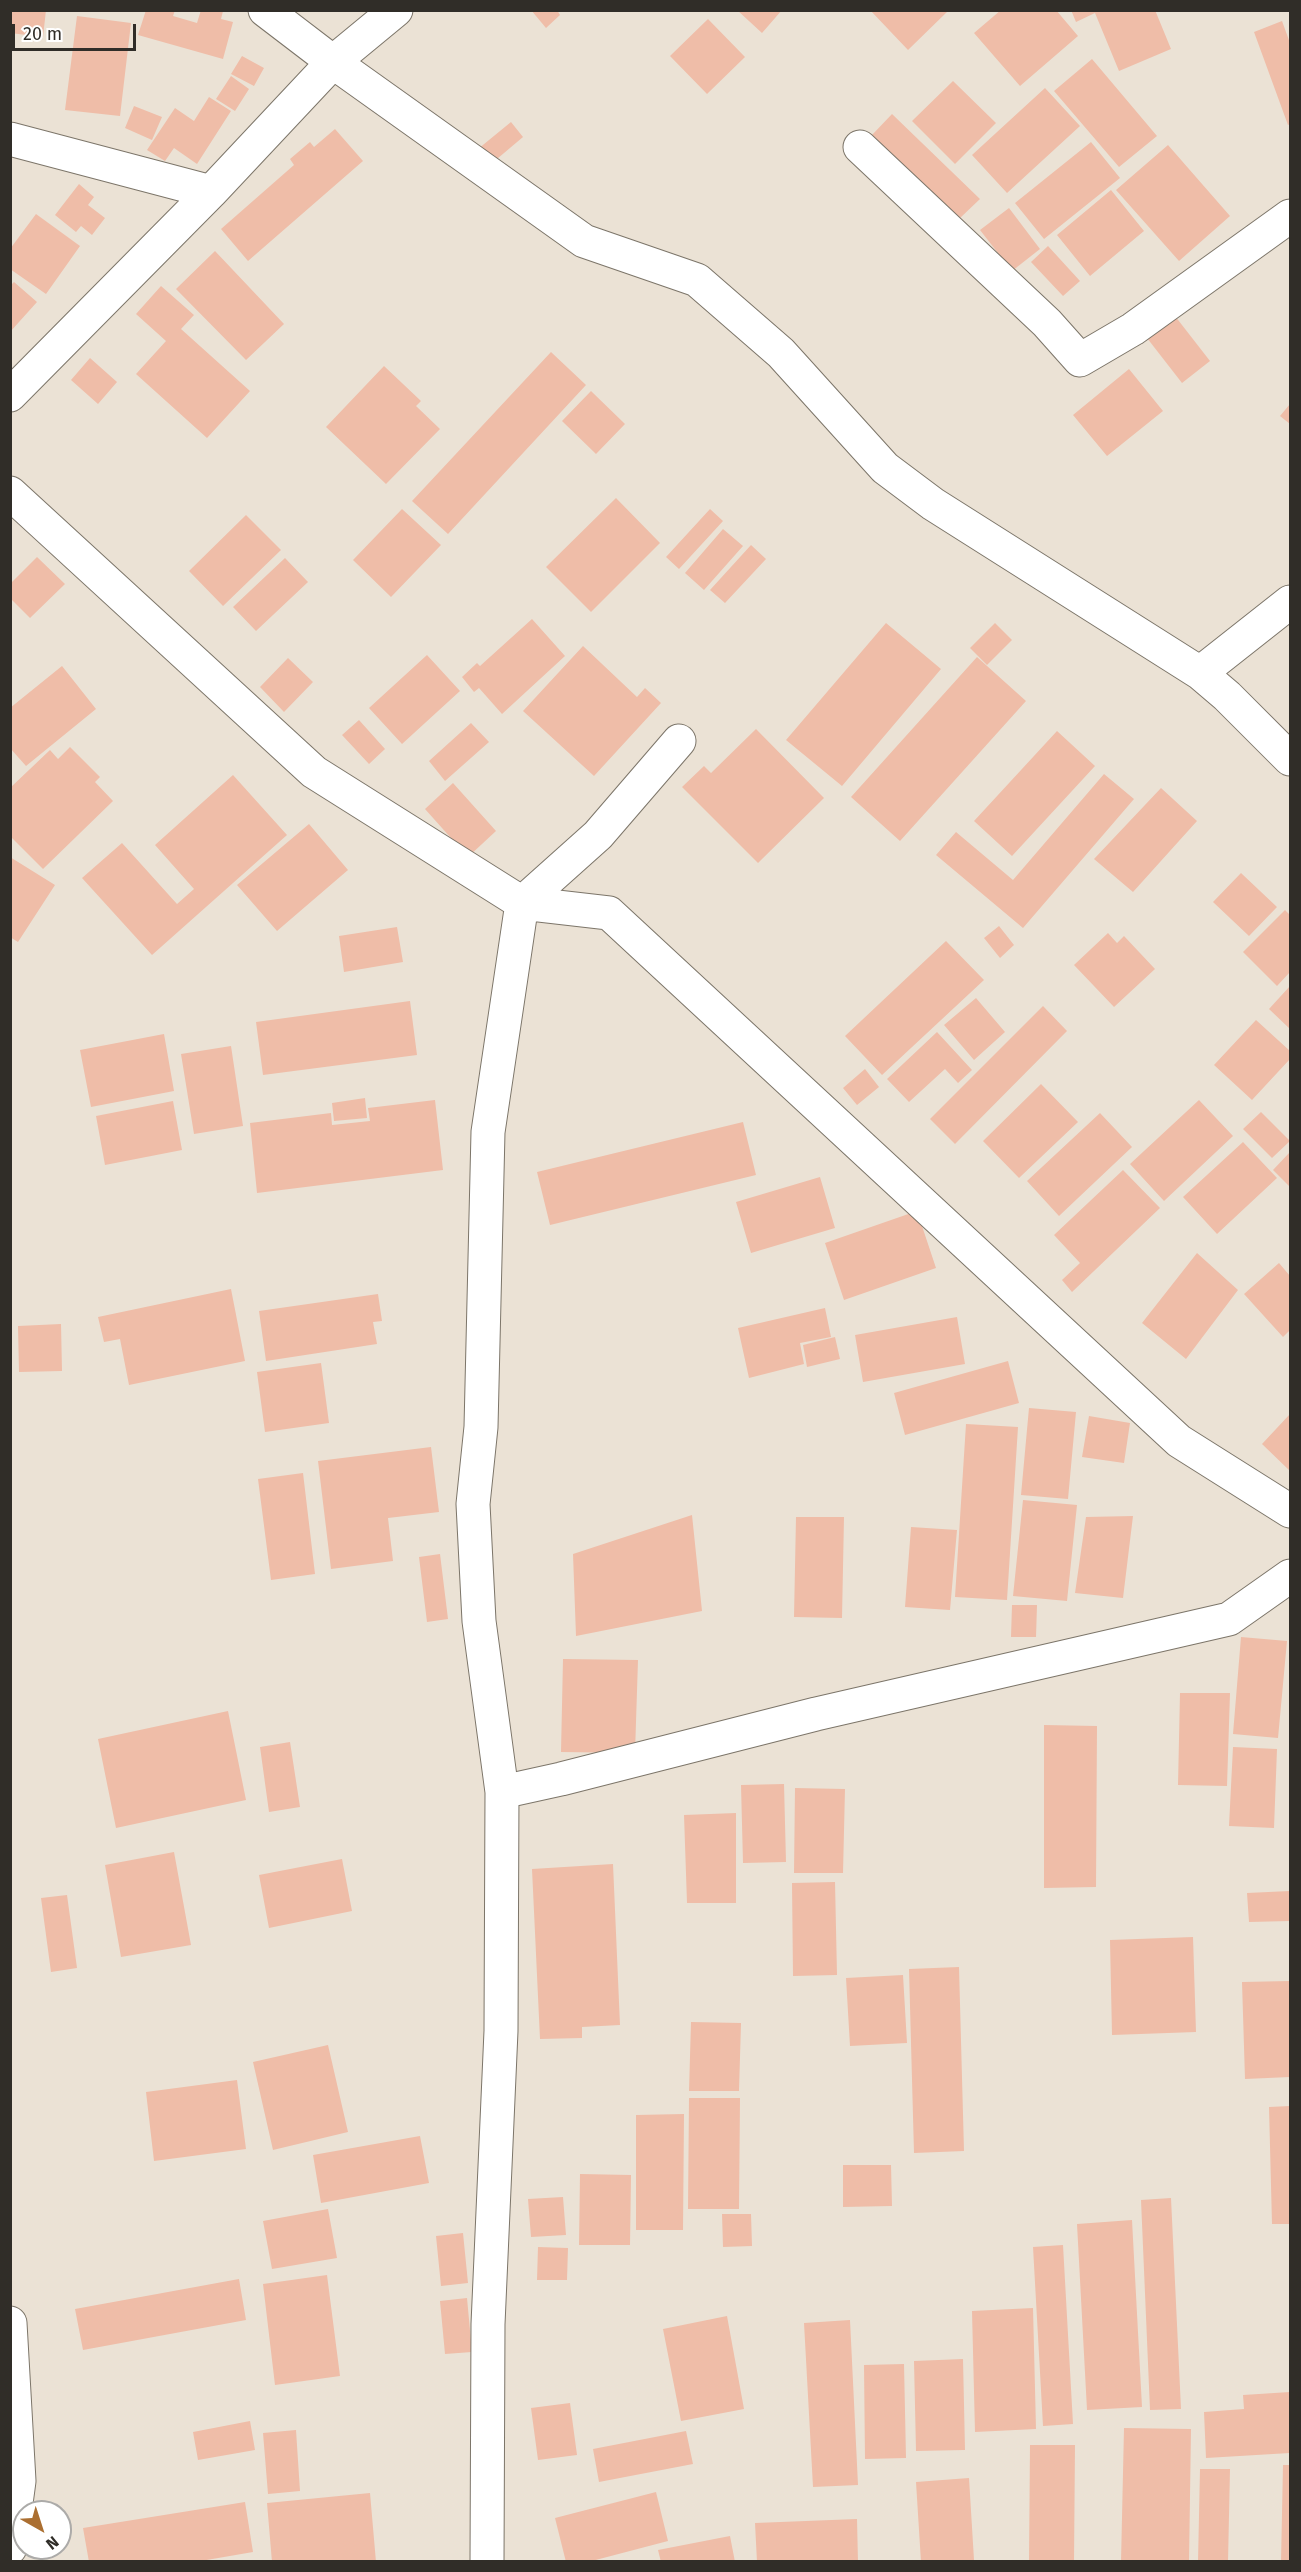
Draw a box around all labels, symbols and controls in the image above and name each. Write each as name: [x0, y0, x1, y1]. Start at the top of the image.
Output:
scale bar: [15, 12, 140, 50]
text: 20 m: [23, 23, 62, 45]
north arrow: [12, 2500, 72, 2560]
text: N: [42, 2532, 62, 2554]

